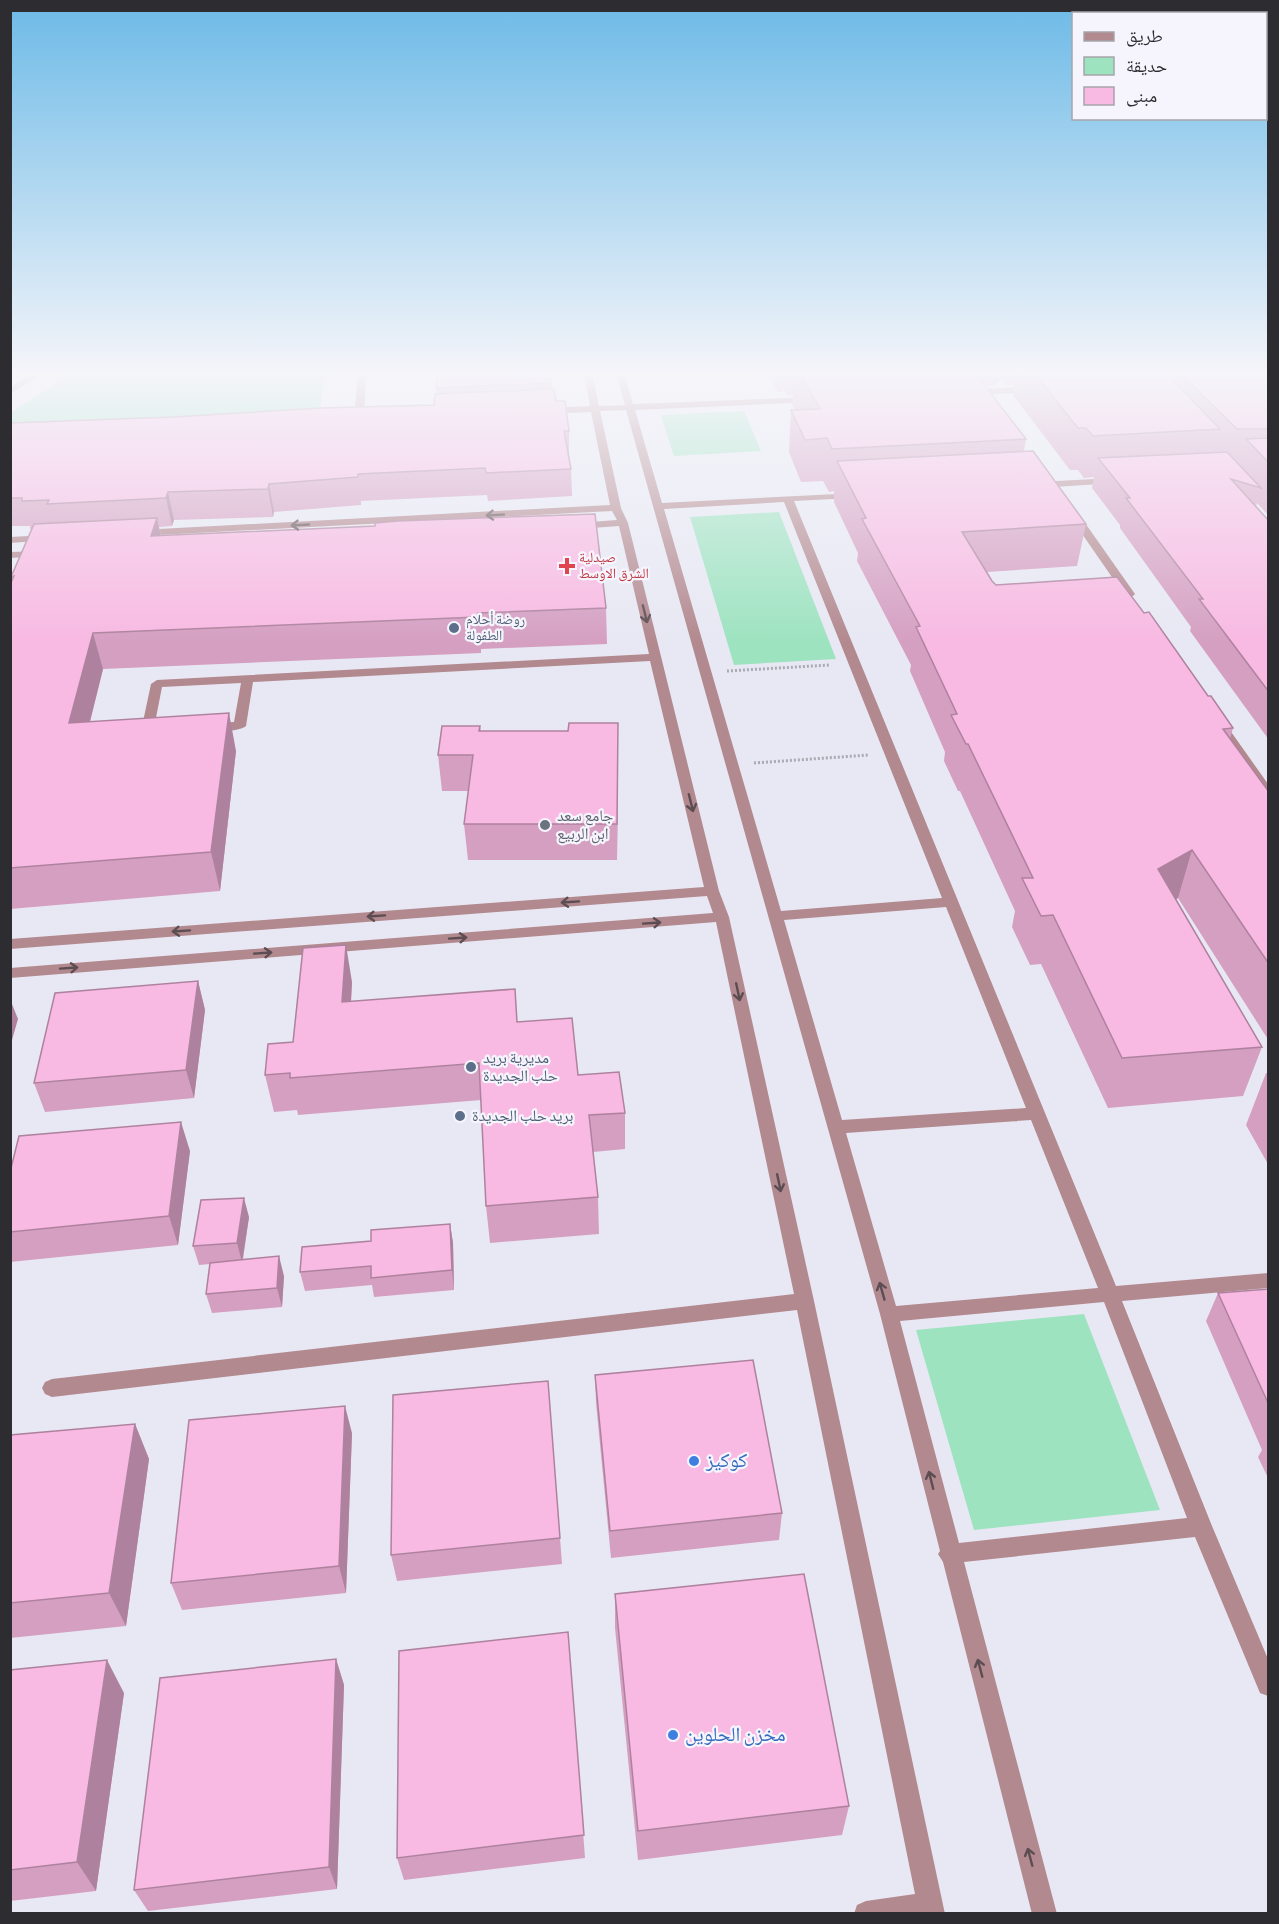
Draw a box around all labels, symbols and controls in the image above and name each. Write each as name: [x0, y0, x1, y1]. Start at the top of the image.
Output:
legend: [1072, 12, 1267, 120]
text: طريق: [1126, 28, 1163, 47]
text: حديقة: [1126, 58, 1167, 76]
text: مبنى: [1126, 88, 1157, 107]
one-way arrow: [485, 509, 505, 520]
one-way arrow: [291, 520, 311, 531]
place label: صيدلية الشرق الاوسط: [579, 551, 649, 582]
marker: صيدلية الشرق الاوسط: [560, 559, 574, 573]
one-way arrow: [639, 604, 651, 623]
place label: روضة أحلام الطفولة: [466, 611, 525, 644]
marker: روضة أحلام الطفولة: [447, 621, 461, 635]
one-way arrow: [685, 793, 697, 812]
place label: جامع سعد ابن الربيع: [557, 808, 614, 844]
marker: جامع سعد ابن الربيع: [538, 818, 552, 832]
one-way arrow: [561, 897, 581, 908]
one-way arrow: [366, 911, 386, 922]
one-way arrow: [642, 917, 662, 928]
one-way arrow: [172, 926, 192, 937]
one-way arrow: [447, 932, 467, 943]
one-way arrow: [253, 947, 273, 958]
one-way arrow: [58, 962, 78, 973]
one-way arrow: [733, 982, 744, 1002]
place label: مديرية بريد حلب الجديدة: [483, 1050, 558, 1084]
marker: مديرية بريد حلب الجديدة: [464, 1060, 478, 1074]
place label: بريد حلب الجديدة: [472, 1108, 573, 1125]
marker: بريد حلب الجديدة: [453, 1109, 467, 1123]
one-way arrow: [774, 1173, 785, 1192]
one-way arrow: [876, 1282, 887, 1301]
place label: كوكيز: [705, 1451, 747, 1471]
marker: كوكيز: [687, 1454, 701, 1468]
one-way arrow: [924, 1471, 936, 1490]
one-way arrow: [973, 1659, 985, 1678]
place label: مخزن الحلوين: [685, 1725, 786, 1746]
marker: مخزن الحلوين: [666, 1728, 680, 1742]
one-way arrow: [1023, 1848, 1035, 1867]

